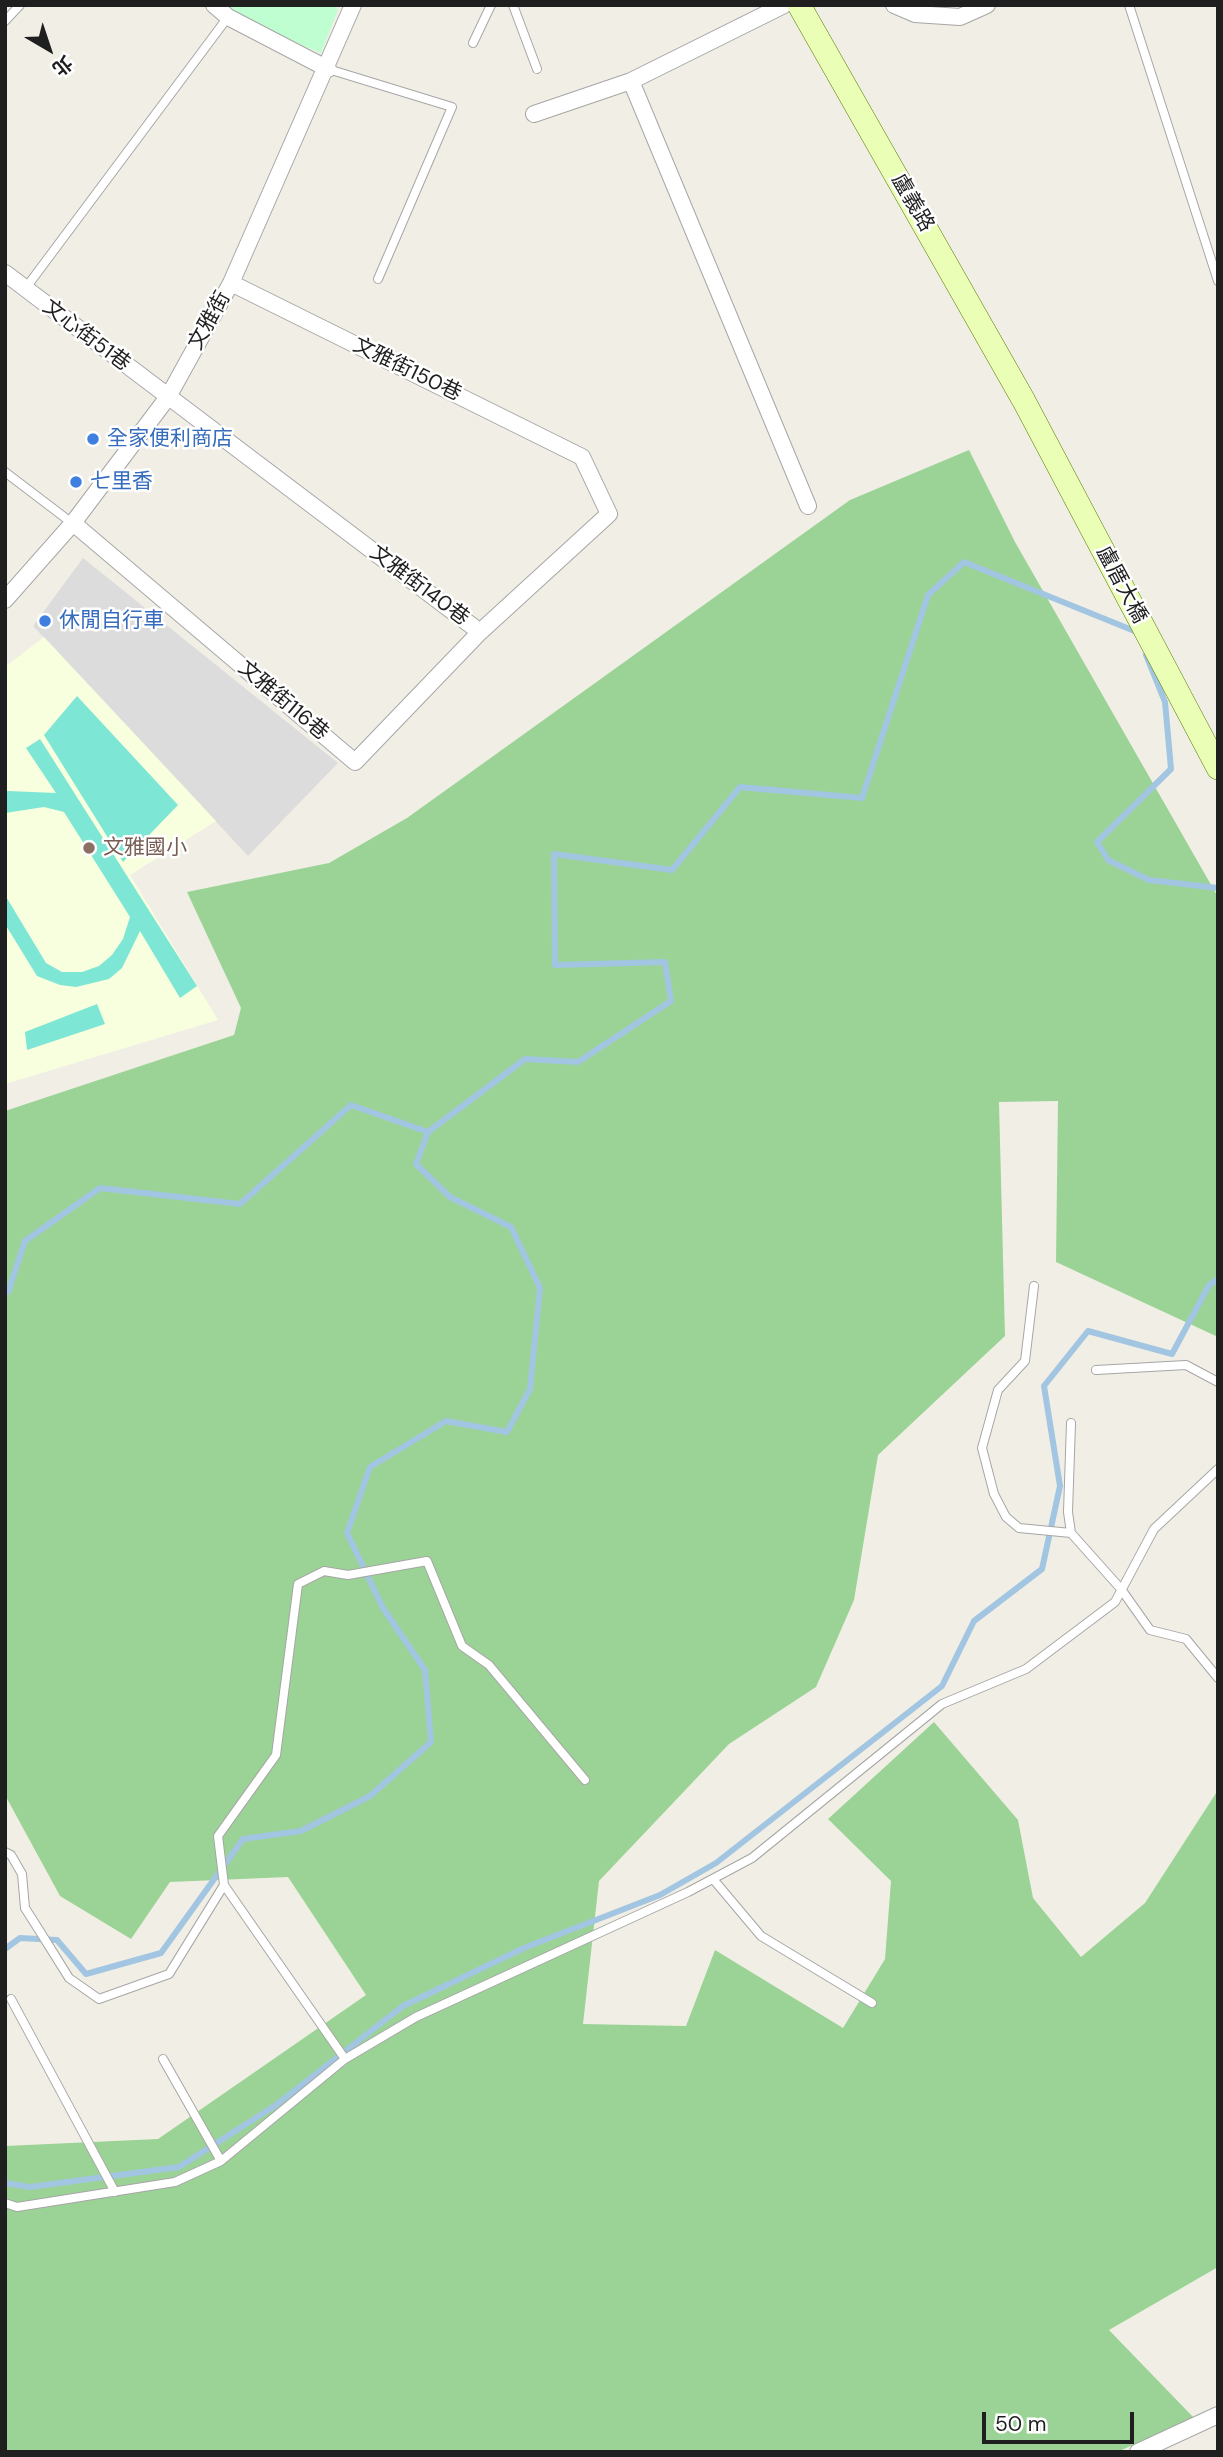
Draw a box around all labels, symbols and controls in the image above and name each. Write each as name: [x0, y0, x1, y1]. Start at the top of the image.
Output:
north arrow: [14, 14, 84, 84]
text: 北: [47, 50, 78, 81]
street label: 盧義路: [885, 169, 939, 237]
street label: 文雅街: [184, 287, 236, 355]
street label: 文心街51巷: [37, 295, 135, 377]
street label: 文雅街150巷: [349, 333, 465, 407]
place label: 全家便利商店: [107, 426, 233, 452]
marker: 全家便利商店: [85, 431, 101, 447]
place label: 七里香: [90, 469, 153, 495]
marker: 七里香: [68, 474, 84, 490]
street label: 文雅街140巷: [364, 541, 474, 631]
street label: 盧厝大橋: [1090, 542, 1152, 628]
place label: 休閒自行車: [59, 608, 164, 634]
marker: 休閒自行車: [37, 613, 53, 629]
street label: 文雅街116巷: [233, 656, 333, 746]
place label: 文雅國小: [103, 835, 187, 861]
marker: 文雅國小: [81, 840, 97, 856]
scale bar: [985, 2398, 1137, 2442]
text: 50 m: [995, 2410, 1046, 2438]

